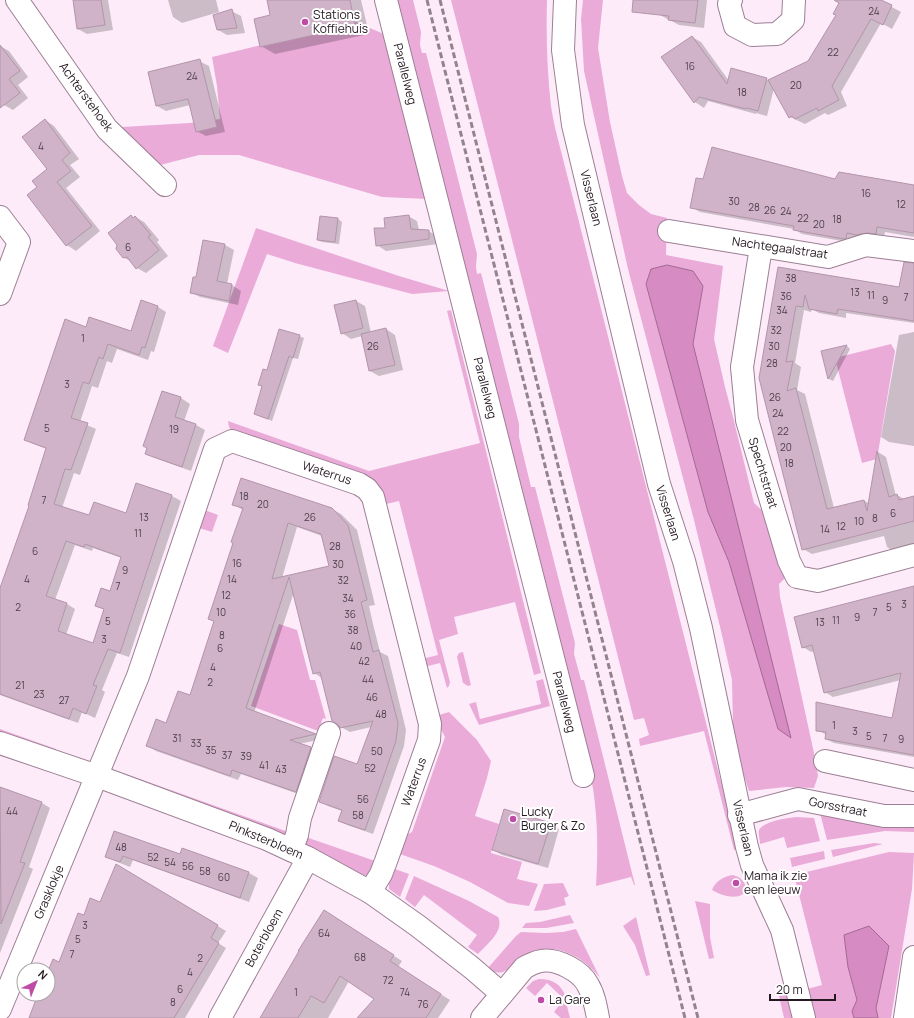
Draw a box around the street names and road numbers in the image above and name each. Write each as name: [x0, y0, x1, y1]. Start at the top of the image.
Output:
street label: Parallelweg: [390, 41, 421, 106]
street label: Achterstehoek: [55, 58, 118, 136]
street label: Visserlaan: [576, 168, 607, 228]
street label: Nachtegaalstraat: [731, 232, 829, 263]
street label: Parallelweg: [470, 355, 501, 420]
street label: Spechtstraat: [745, 435, 782, 511]
street label: Waterrus: [300, 457, 354, 488]
street label: Visserlaan: [652, 483, 685, 543]
street label: Parallelweg: [549, 669, 580, 734]
street label: Waterrus: [397, 755, 430, 809]
street label: Gorsstraat: [807, 793, 869, 821]
street label: Visserlaan: [729, 798, 758, 858]
street label: Pinksterbloem: [226, 816, 306, 863]
street label: Grasklokje: [30, 862, 68, 922]
street label: Boterbloem: [241, 905, 287, 970]

